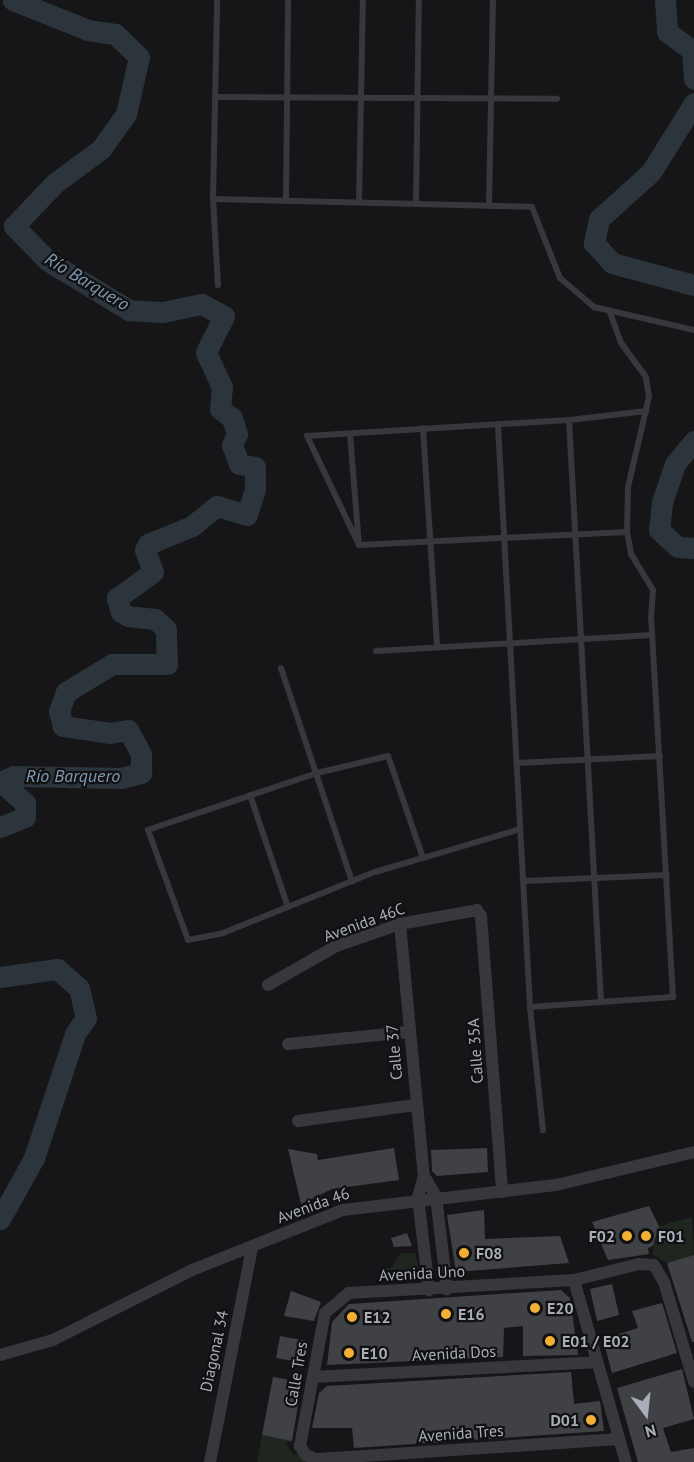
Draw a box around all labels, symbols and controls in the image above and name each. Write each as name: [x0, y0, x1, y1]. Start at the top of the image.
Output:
water label: Río Barquero: [41, 248, 133, 316]
water label: Río Barquero: [26, 765, 120, 787]
street label: Avenida 46C: [321, 898, 407, 946]
street label: Calle 35A: [463, 1018, 487, 1084]
street label: Calle 37: [382, 1023, 406, 1081]
street label: Avenida 46: [274, 1183, 352, 1227]
place label: F02: [589, 1226, 615, 1246]
place label: F01: [658, 1226, 684, 1246]
marker: F02: [620, 1229, 634, 1243]
marker: F01: [639, 1229, 653, 1243]
place label: F08: [476, 1243, 502, 1263]
marker: F08: [457, 1246, 471, 1260]
street label: Avenida Uno: [379, 1261, 465, 1285]
place label: E20: [547, 1298, 573, 1318]
marker: E20: [528, 1301, 542, 1315]
place label: E16: [458, 1304, 484, 1324]
place label: E12: [364, 1307, 390, 1327]
marker: E16: [439, 1307, 453, 1321]
street label: Diagonal 34: [196, 1308, 232, 1394]
marker: E12: [345, 1310, 359, 1324]
place label: E01 / E02: [562, 1331, 630, 1351]
marker: E01 / E02: [543, 1334, 557, 1348]
street label: Calle Tres: [281, 1340, 311, 1408]
street label: Avenida Dos: [412, 1341, 496, 1365]
place label: E10: [361, 1343, 387, 1363]
marker: E10: [342, 1346, 356, 1360]
north arrow: [616, 1384, 676, 1444]
place label: D01: [551, 1410, 579, 1430]
marker: D01: [584, 1413, 598, 1427]
street label: Avenida Tres: [418, 1420, 504, 1446]
text: N: [643, 1420, 658, 1442]

